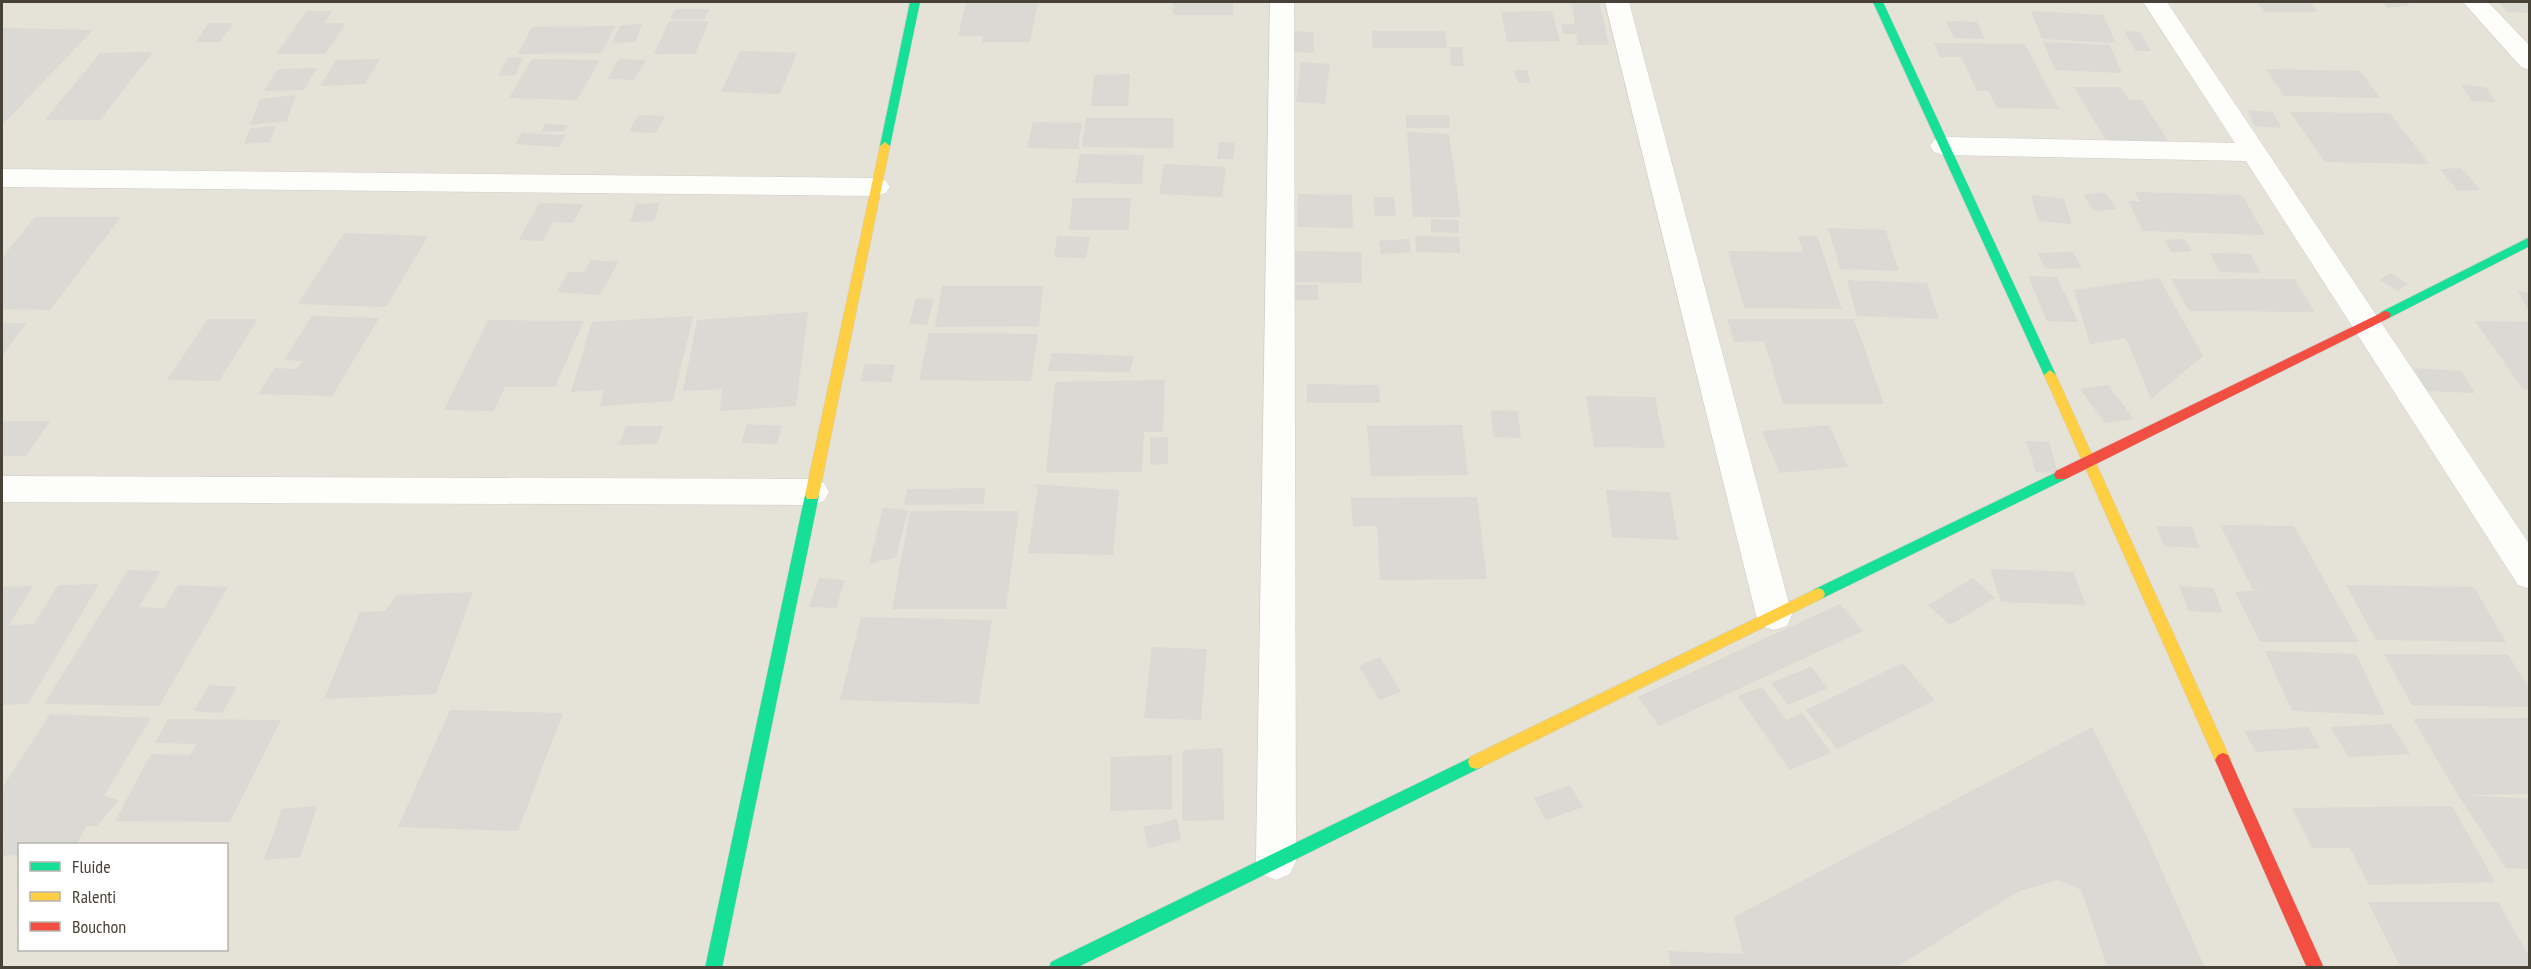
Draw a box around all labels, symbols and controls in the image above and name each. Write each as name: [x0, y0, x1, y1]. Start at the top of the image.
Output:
legend: [18, 843, 228, 951]
text: Fluide: [72, 855, 111, 878]
text: Ralenti: [72, 885, 116, 908]
text: Bouchon: [72, 915, 126, 938]

